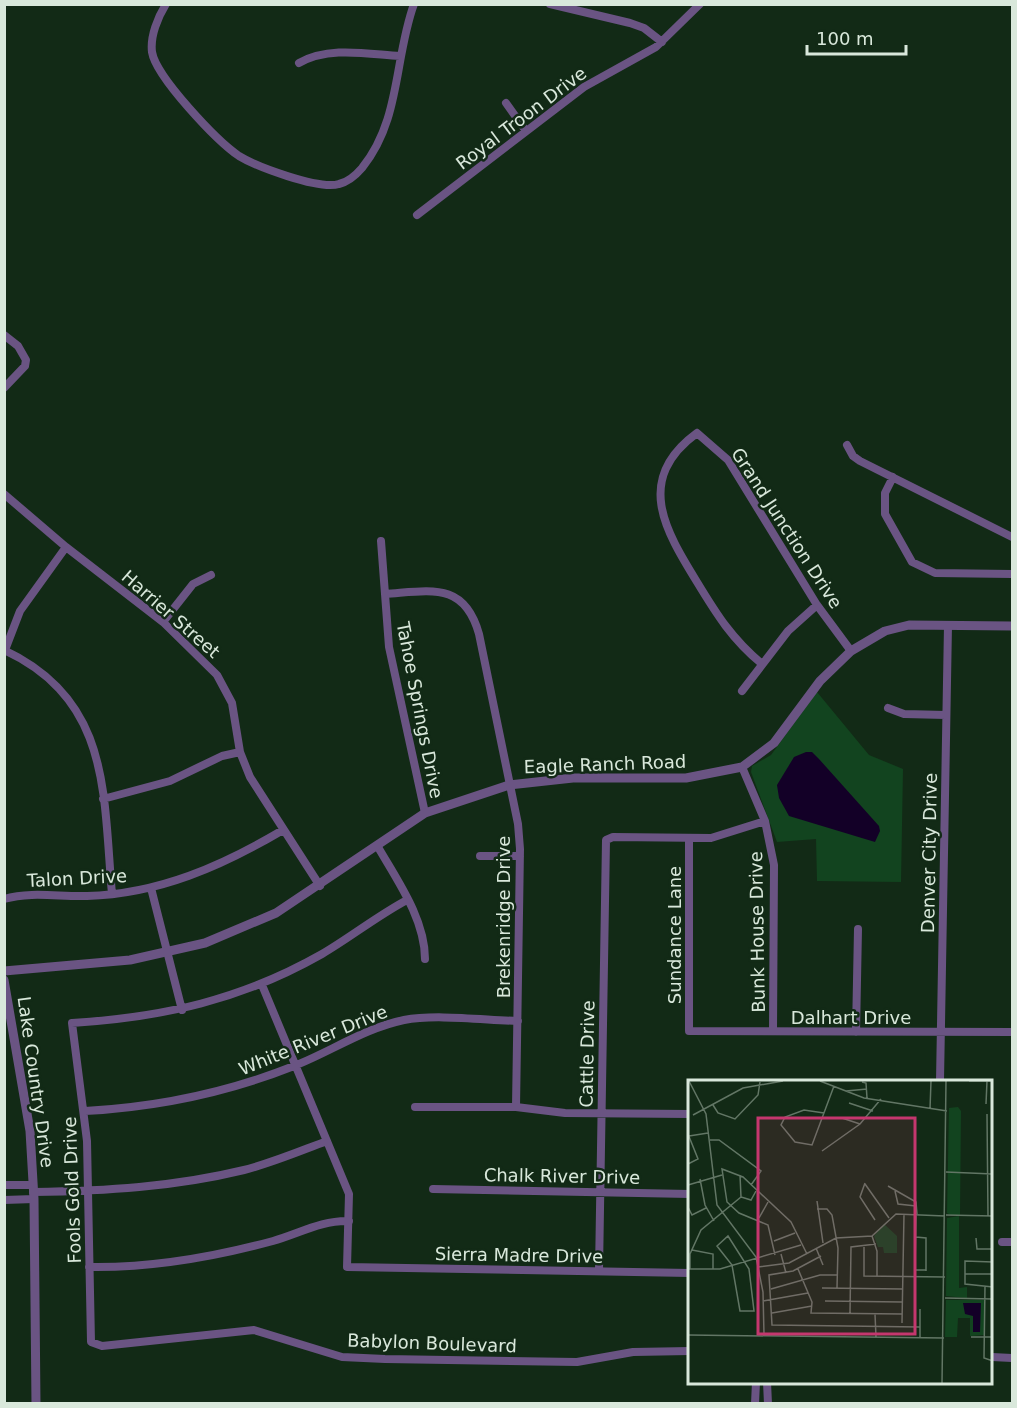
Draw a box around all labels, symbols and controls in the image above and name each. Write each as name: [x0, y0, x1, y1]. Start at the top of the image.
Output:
scale bar: [807, 18, 906, 56]
text: 100 m: [816, 28, 874, 49]
street label: Royal Troon Drive: [452, 62, 590, 174]
street label: Grand Junction Drive: [727, 444, 847, 612]
street label: Harrier Street: [118, 566, 224, 662]
street label: Tahoe Springs Drive: [392, 619, 447, 800]
street label: Eagle Ranch Road: [523, 751, 687, 777]
street label: Denver City Drive: [917, 773, 941, 933]
street label: Brekenridge Drive: [493, 836, 514, 998]
street label: Bunk House Drive: [745, 851, 769, 1013]
street label: Talon Drive: [25, 865, 128, 891]
street label: Sundance Lane: [664, 866, 685, 1004]
street label: Lake Country Drive: [14, 995, 58, 1169]
street label: Cattle Drive: [576, 1000, 598, 1108]
street label: White River Drive: [236, 1001, 390, 1079]
street label: Dalhart Drive: [791, 1007, 911, 1028]
inset map: [688, 1080, 993, 1384]
street label: Fools Gold Drive: [59, 1116, 85, 1264]
street label: Chalk River Drive: [484, 1164, 640, 1188]
street label: Sierra Madre Drive: [435, 1243, 603, 1267]
street label: Babylon Boulevard: [347, 1330, 517, 1356]

